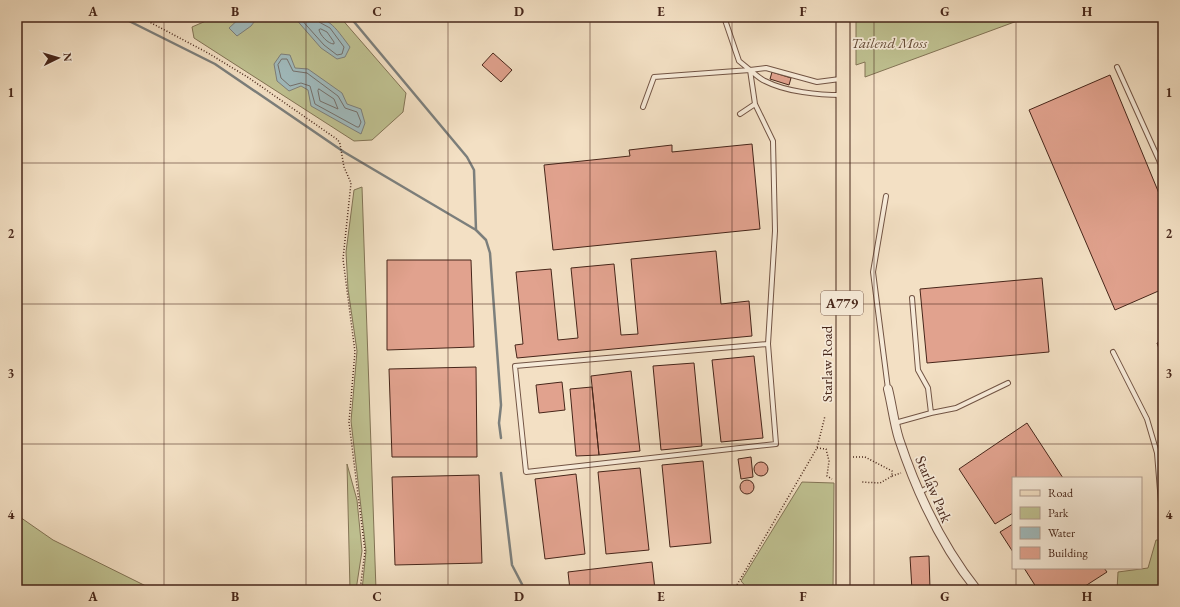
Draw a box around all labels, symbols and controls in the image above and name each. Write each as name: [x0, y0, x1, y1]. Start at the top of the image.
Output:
text: A: [87, 3, 98, 20]
text: B: [231, 3, 239, 20]
text: C: [372, 3, 382, 20]
text: D: [514, 3, 524, 20]
text: E: [657, 3, 665, 20]
text: F: [799, 3, 807, 20]
text: G: [940, 3, 950, 20]
text: H: [1082, 3, 1093, 20]
park label: Tailend Moss: [851, 33, 928, 52]
north arrow: [38, 38, 78, 78]
text: N: [61, 52, 75, 62]
text: 1: [8, 84, 15, 101]
text: 1: [1166, 84, 1173, 101]
text: 2: [8, 225, 15, 242]
text: 2: [1166, 225, 1173, 242]
road number: A779: [821, 291, 863, 315]
street label: Starlaw Road: [817, 325, 836, 402]
text: 3: [8, 365, 15, 382]
text: 3: [1166, 365, 1173, 382]
street label: Starlaw Park: [911, 453, 957, 526]
legend: [1012, 477, 1142, 569]
text: Road: [1048, 485, 1074, 501]
text: Park: [1048, 505, 1069, 521]
text: 4: [8, 506, 15, 523]
text: 4: [1166, 506, 1173, 523]
text: Water: [1048, 525, 1075, 541]
text: Building: [1048, 545, 1089, 561]
text: A: [87, 588, 98, 605]
text: B: [231, 588, 239, 605]
text: C: [372, 588, 382, 605]
text: D: [514, 588, 524, 605]
text: E: [657, 588, 665, 605]
text: F: [799, 588, 807, 605]
text: G: [940, 588, 950, 605]
text: H: [1082, 588, 1093, 605]

